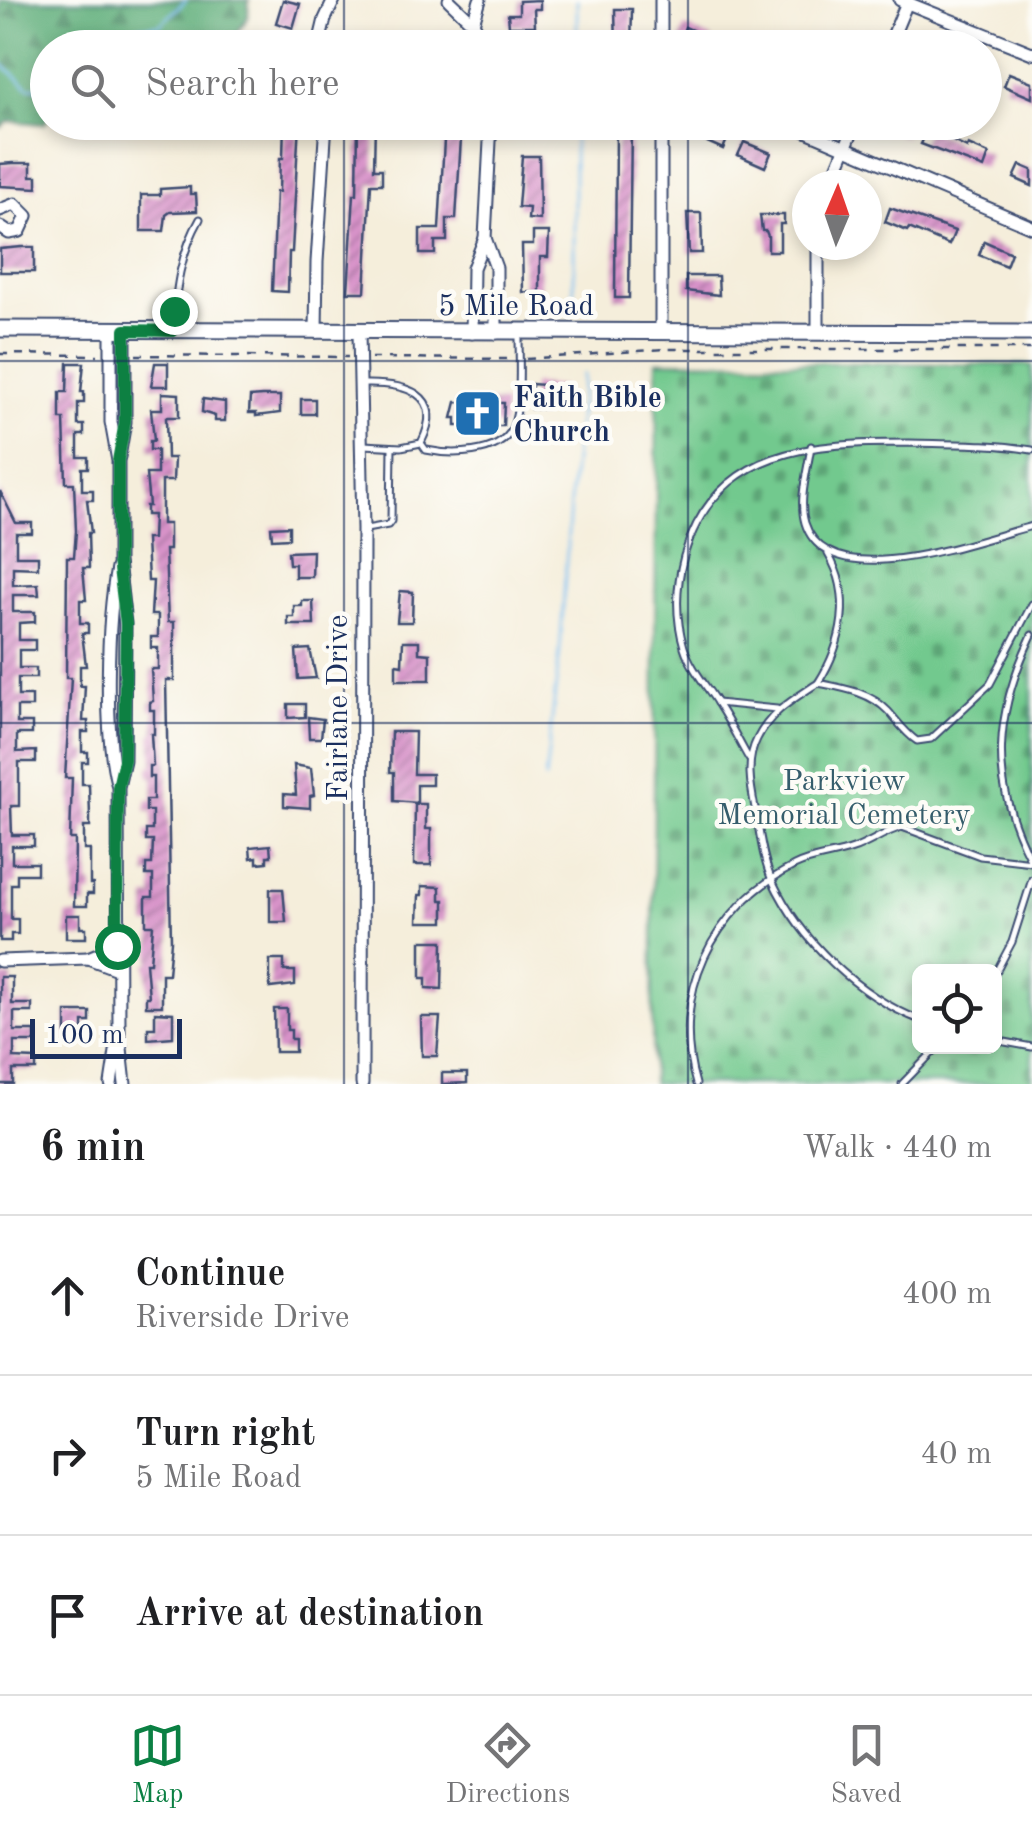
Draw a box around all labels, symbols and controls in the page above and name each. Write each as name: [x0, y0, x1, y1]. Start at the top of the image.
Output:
search box: [30, 30, 1002, 140]
icon: search: [65, 58, 120, 113]
text: Search here: [145, 66, 340, 104]
north arrow: [792, 170, 882, 260]
route end: [152, 289, 198, 335]
street label: 5 Mile Road: [438, 292, 594, 322]
place label: Faith Bible Church: [513, 384, 662, 448]
church icon: Faith Bible Church: [452, 388, 504, 440]
street label: Fairlane Drive: [324, 615, 354, 801]
park label: Parkview Memorial Cemetery: [717, 767, 971, 831]
route start: [95, 924, 141, 970]
map controls: [912, 964, 1002, 1054]
button: locate: [912, 964, 1002, 1054]
scale bar: [30, 1014, 182, 1058]
text: 100 m: [45, 1022, 124, 1050]
text: 6 min: [40, 1128, 146, 1170]
text: Walk · 440 m: [802, 1133, 992, 1165]
text: Continue: [135, 1256, 285, 1294]
icon: ahead: [40, 1268, 95, 1323]
text: 400 m: [902, 1279, 992, 1311]
text: Riverside Drive: [135, 1303, 350, 1335]
text: Turn right: [135, 1416, 315, 1454]
icon: right: [40, 1428, 95, 1483]
text: 40 m: [921, 1439, 992, 1471]
text: 5 Mile Road: [135, 1463, 302, 1495]
icon: arrive: [40, 1588, 95, 1643]
text: Arrive at destination: [135, 1596, 484, 1634]
tab: Map: [130, 1718, 185, 1813]
tab: Directions: [446, 1718, 570, 1813]
tab: Saved: [830, 1718, 902, 1813]

